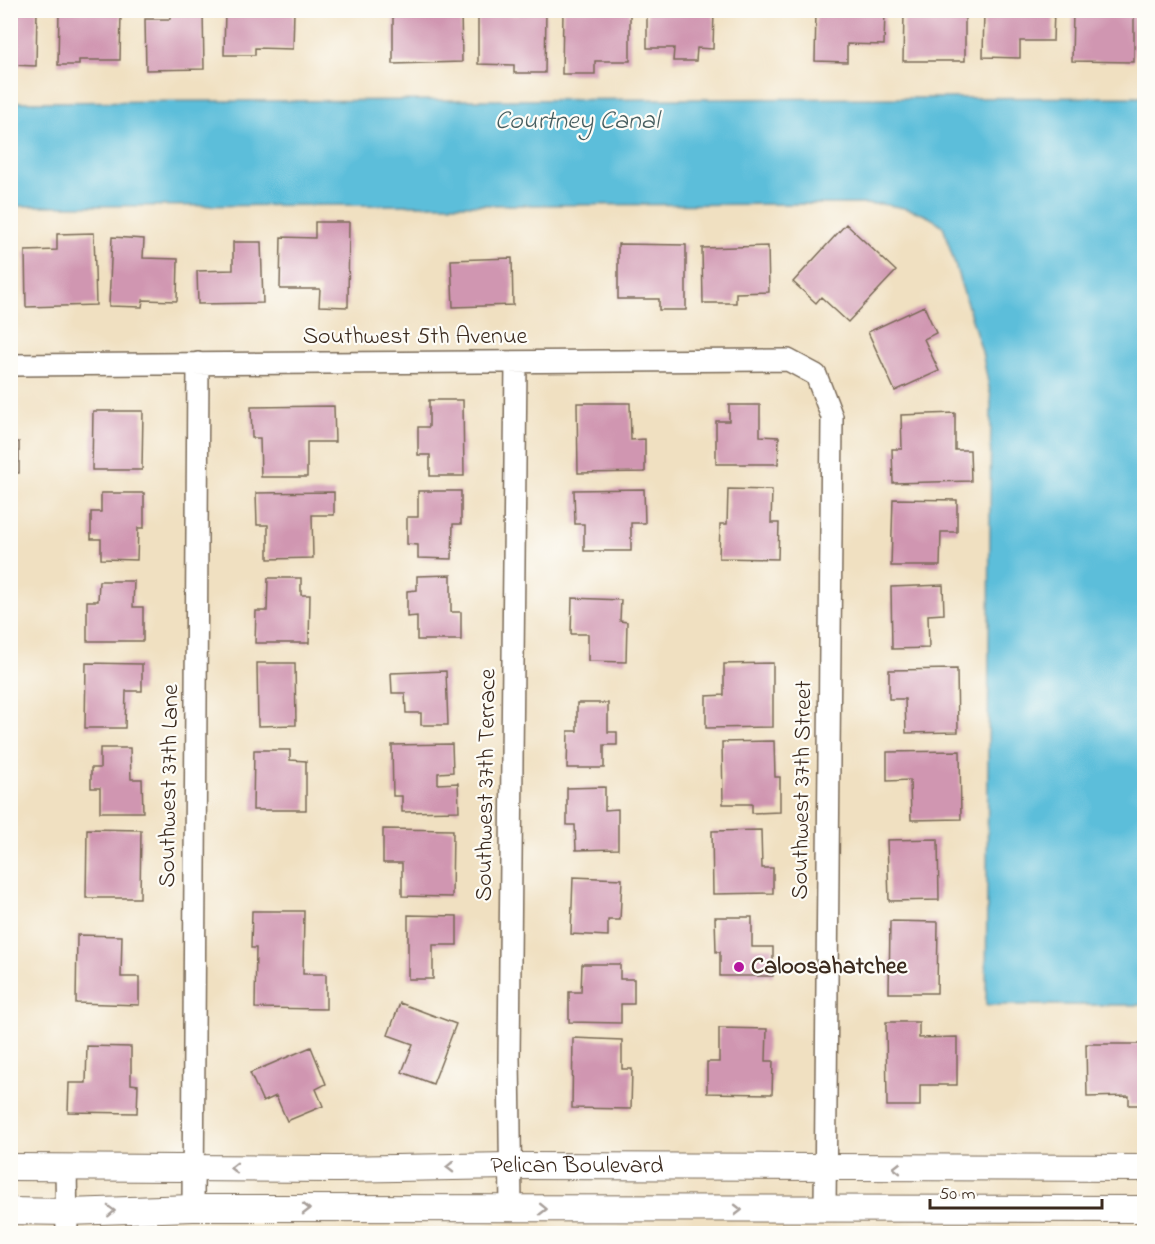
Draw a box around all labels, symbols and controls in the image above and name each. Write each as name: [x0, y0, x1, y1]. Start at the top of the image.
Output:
water label: Courtney Canal: [495, 103, 662, 141]
street label: Southwest 5th Avenue: [303, 320, 528, 355]
street label: Southwest 37th Terrace: [467, 668, 507, 902]
street label: Southwest 37th Street: [784, 680, 822, 900]
street label: Southwest 37th Lane: [151, 684, 189, 888]
place label: Caloosahatchee: [751, 950, 909, 985]
marker: Caloosahatchee: [732, 960, 746, 974]
street label: Pelican Boulevard: [490, 1148, 664, 1184]
one-way arrow: [446, 1161, 455, 1173]
one-way arrow: [230, 1162, 239, 1174]
one-way arrow: [893, 1162, 902, 1174]
scale bar: [930, 1172, 1102, 1210]
text: 50 m: [939, 1182, 976, 1208]
one-way arrow: [538, 1202, 547, 1215]
one-way arrow: [301, 1203, 310, 1215]
one-way arrow: [106, 1204, 115, 1217]
one-way arrow: [733, 1204, 742, 1216]

